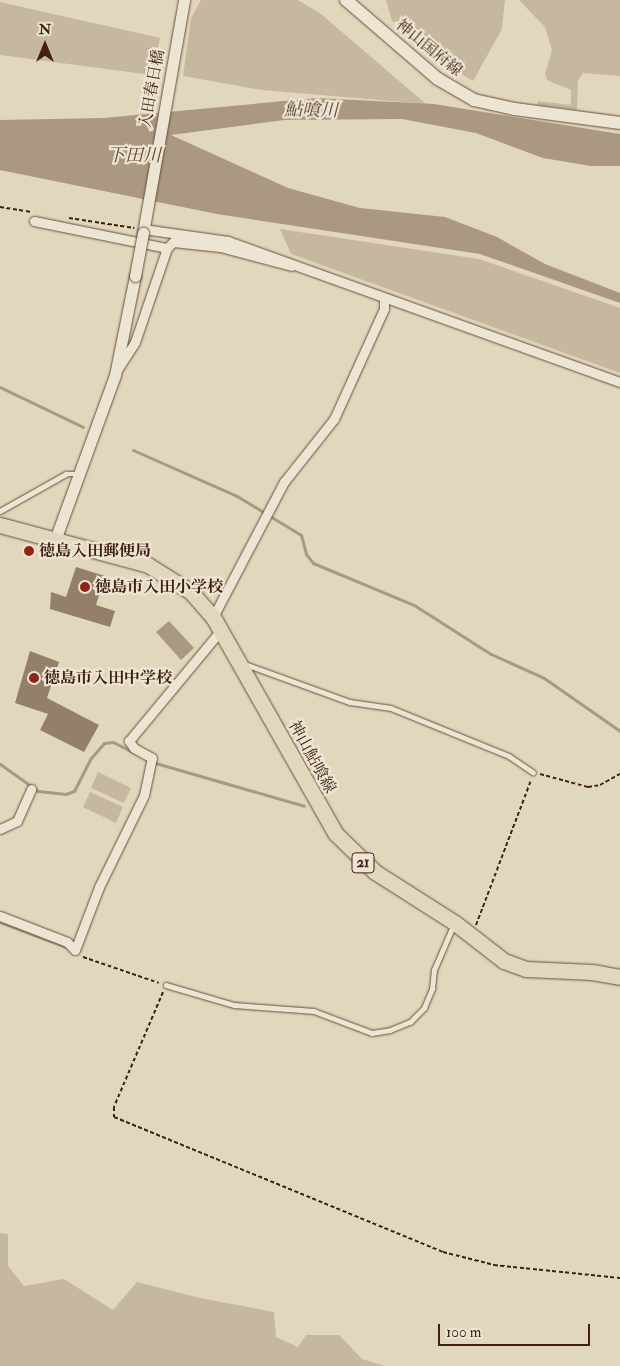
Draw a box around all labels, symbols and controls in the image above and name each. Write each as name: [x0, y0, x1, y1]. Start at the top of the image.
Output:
street label: 神山国府線: [392, 15, 466, 81]
north arrow: [20, 20, 70, 70]
text: N: [39, 21, 51, 38]
street label: 入田春日橋: [136, 48, 168, 130]
water label: 鮎喰川: [284, 100, 338, 122]
water label: 下田川: [107, 145, 161, 167]
place label: 徳島入田郵便局: [39, 541, 151, 561]
marker: 徳島入田郵便局: [23, 545, 35, 557]
place label: 徳島市入田小学校: [95, 577, 223, 597]
marker: 徳島市入田小学校: [79, 581, 91, 593]
place label: 徳島市入田中学校: [44, 668, 172, 688]
marker: 徳島市入田中学校: [28, 672, 40, 684]
street label: 神山鮎喰線: [284, 717, 340, 797]
road number: 21: [350, 850, 376, 876]
scale bar: [440, 1314, 592, 1346]
text: 100 m: [446, 1323, 481, 1342]

